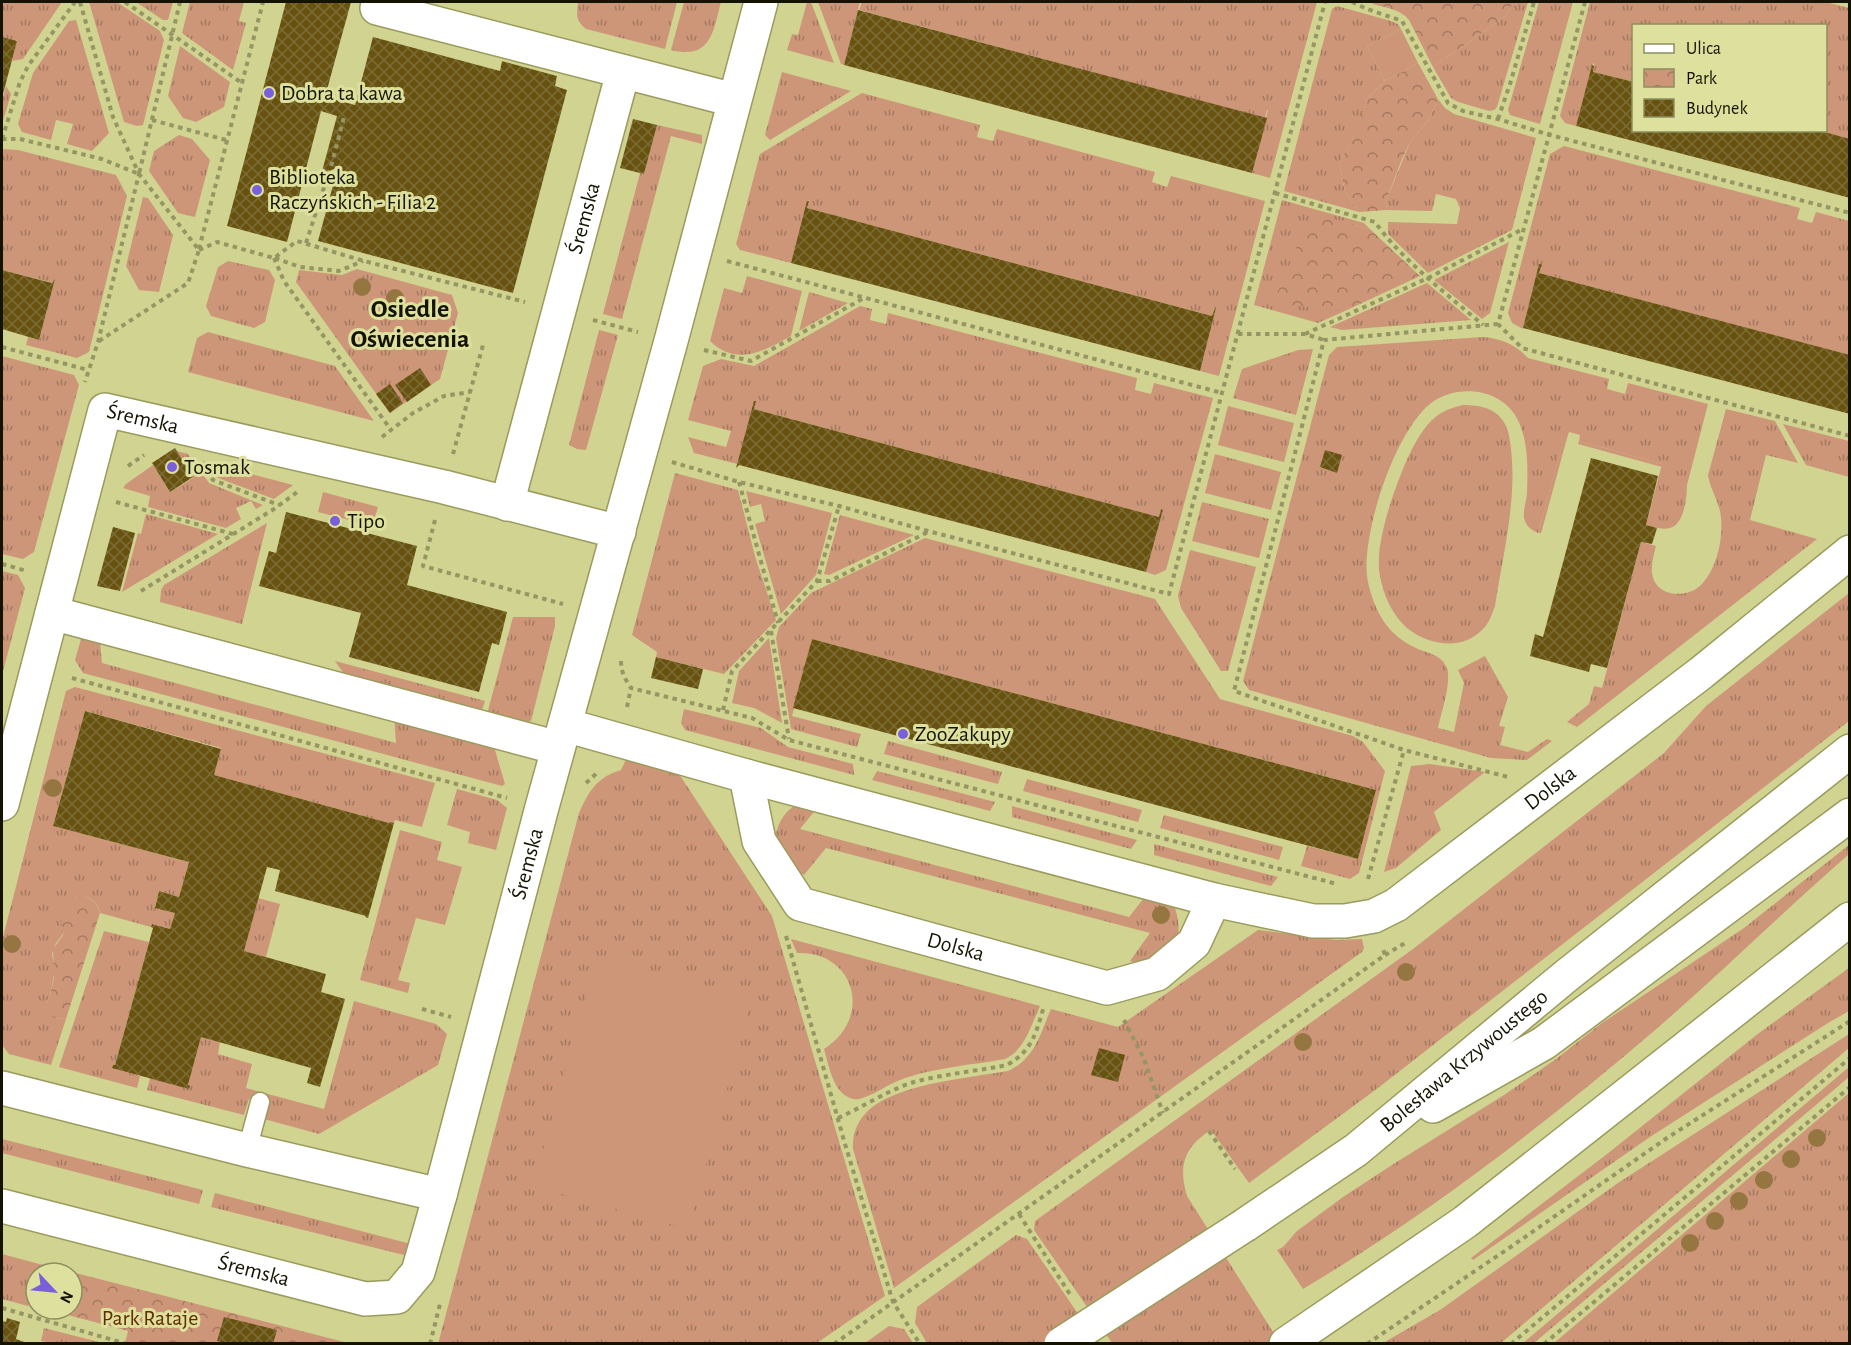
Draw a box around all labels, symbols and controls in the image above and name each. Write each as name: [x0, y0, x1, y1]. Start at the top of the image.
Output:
legend: [1632, 24, 1827, 132]
text: Ulica: [1686, 40, 1721, 58]
text: Park: [1686, 70, 1718, 88]
place label: Dobra ta kawa: [281, 82, 403, 104]
marker: Dobra ta kawa: [262, 86, 276, 100]
text: Budynek: [1686, 100, 1748, 118]
place label: Biblioteka Raczyńskich - Filia 2: [269, 166, 436, 213]
street label: Śremska: [562, 180, 604, 256]
marker: Biblioteka Raczyńskich - Filia 2: [250, 183, 264, 197]
district label: Osiedle Oświecenia: [350, 296, 470, 352]
street label: Śremska: [105, 398, 181, 437]
place label: Tosmak: [184, 456, 250, 478]
marker: Tosmak: [165, 460, 179, 474]
place label: Tipo: [347, 510, 385, 532]
marker: Tipo: [328, 514, 342, 528]
place label: ZooZakupy: [915, 723, 1011, 745]
marker: ZooZakupy: [896, 727, 910, 741]
street label: Dolska: [1520, 761, 1580, 814]
street label: Śremska: [505, 826, 547, 902]
street label: Dolska: [925, 928, 987, 965]
street label: Bolesława Krzywoustego: [1376, 985, 1552, 1136]
street label: Śremska: [216, 1249, 292, 1290]
north arrow: [24, 1261, 84, 1321]
text: N: [57, 1289, 76, 1306]
park label: Park Rataje: [102, 1307, 198, 1329]

